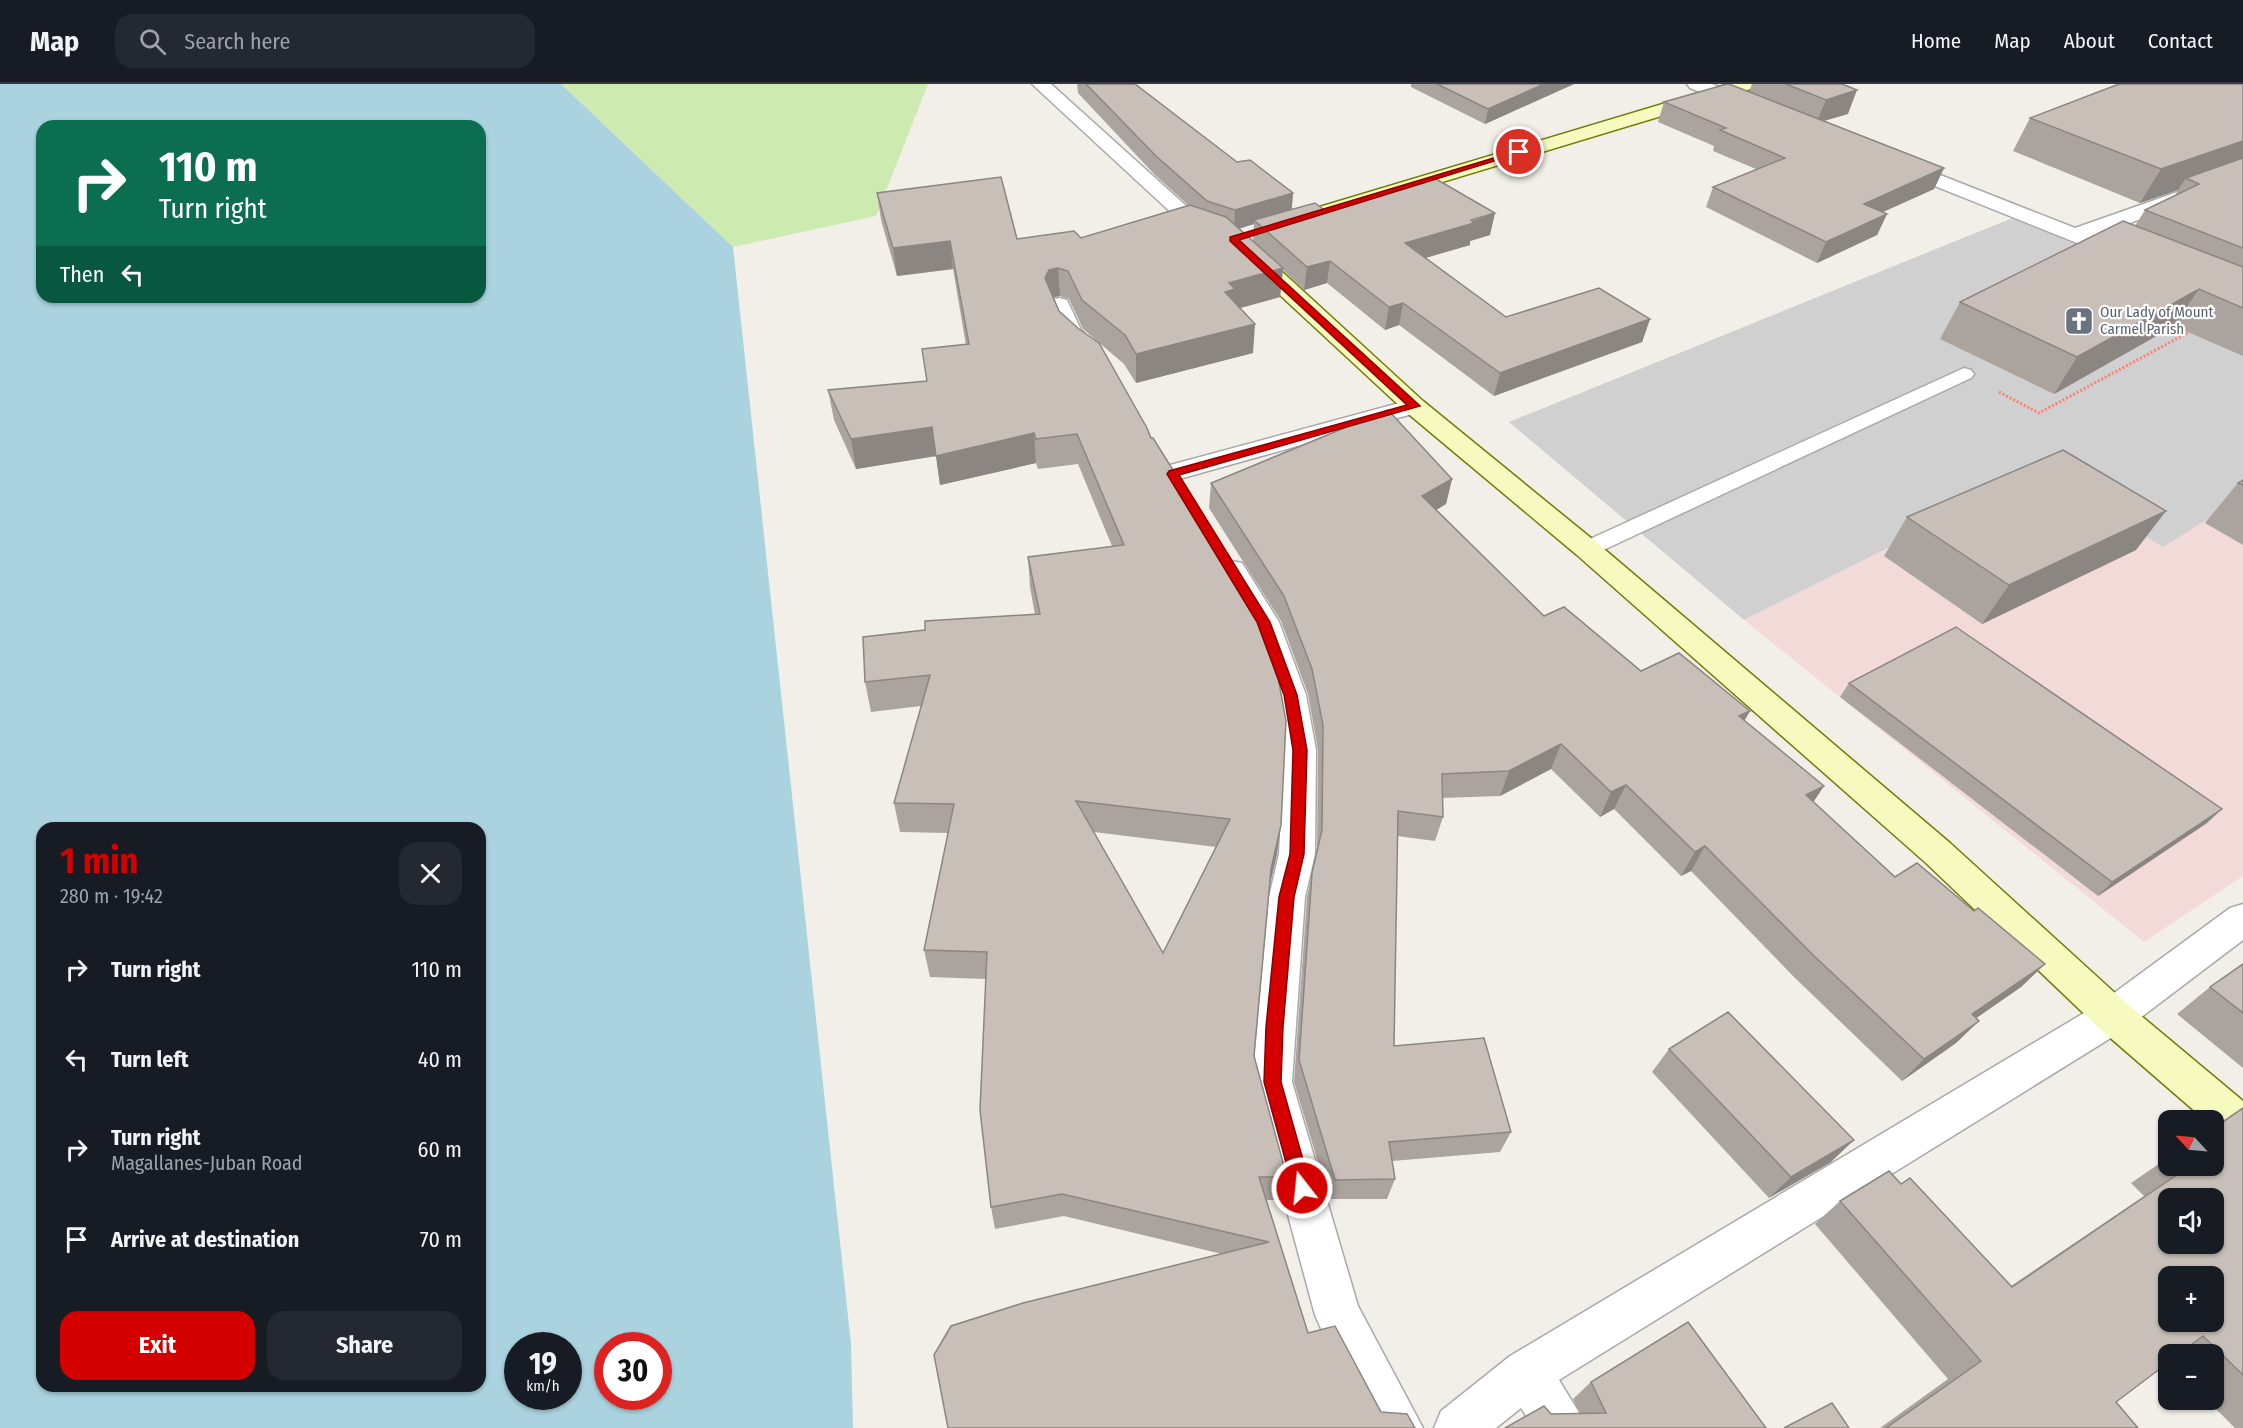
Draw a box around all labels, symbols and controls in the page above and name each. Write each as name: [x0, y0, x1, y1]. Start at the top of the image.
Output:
search box: [115, 14, 535, 68]
text: Map: [30, 25, 79, 58]
icon: search: [136, 25, 169, 58]
text: Search here: [184, 28, 290, 55]
text: Home: [1911, 28, 1961, 54]
text: Map: [1994, 28, 2031, 54]
text: About: [2064, 28, 2115, 54]
text: Contact: [2148, 28, 2213, 54]
pin: [1493, 126, 1544, 177]
icon: arrive: [1502, 135, 1535, 168]
text: 110 m: [159, 142, 258, 192]
icon: right: [60, 144, 138, 222]
text: Turn right: [159, 193, 267, 225]
icon: left: [116, 258, 149, 291]
text: Then: [60, 261, 104, 288]
place label: Our Lady of Mount Carmel Parish: [2100, 303, 2213, 338]
church icon: Our Lady of Mount Carmel Parish: [2063, 305, 2095, 337]
text: 1 min: [60, 839, 138, 883]
button: close: [399, 842, 462, 905]
text: 280 m · 19:42: [60, 884, 163, 908]
icon: right: [60, 953, 93, 986]
text: Turn right: [111, 956, 200, 983]
text: 110 m: [412, 956, 462, 983]
icon: left: [60, 1043, 93, 1076]
text: Turn left: [111, 1046, 189, 1073]
text: 40 m: [418, 1046, 462, 1073]
north arrow: [2158, 1110, 2224, 1176]
map controls: [2158, 1110, 2224, 1410]
text: Turn right: [111, 1124, 200, 1151]
icon: right: [60, 1133, 93, 1166]
text: 60 m: [418, 1136, 462, 1163]
text: Magallanes-Juban Road: [111, 1151, 303, 1175]
position arrow: [1270, 1156, 1334, 1220]
button: sound: [2158, 1188, 2224, 1254]
icon: arrive: [60, 1223, 93, 1256]
text: Arrive at destination: [111, 1226, 299, 1253]
text: 70 m: [420, 1226, 462, 1253]
button: +: [2158, 1266, 2224, 1332]
button: Exit: [60, 1311, 255, 1380]
button: Share: [267, 1311, 462, 1380]
speed limit sign: 30: [594, 1332, 672, 1410]
button: −: [2158, 1344, 2224, 1410]
text: 19: [529, 1346, 557, 1382]
text: km/h: [526, 1377, 560, 1395]

